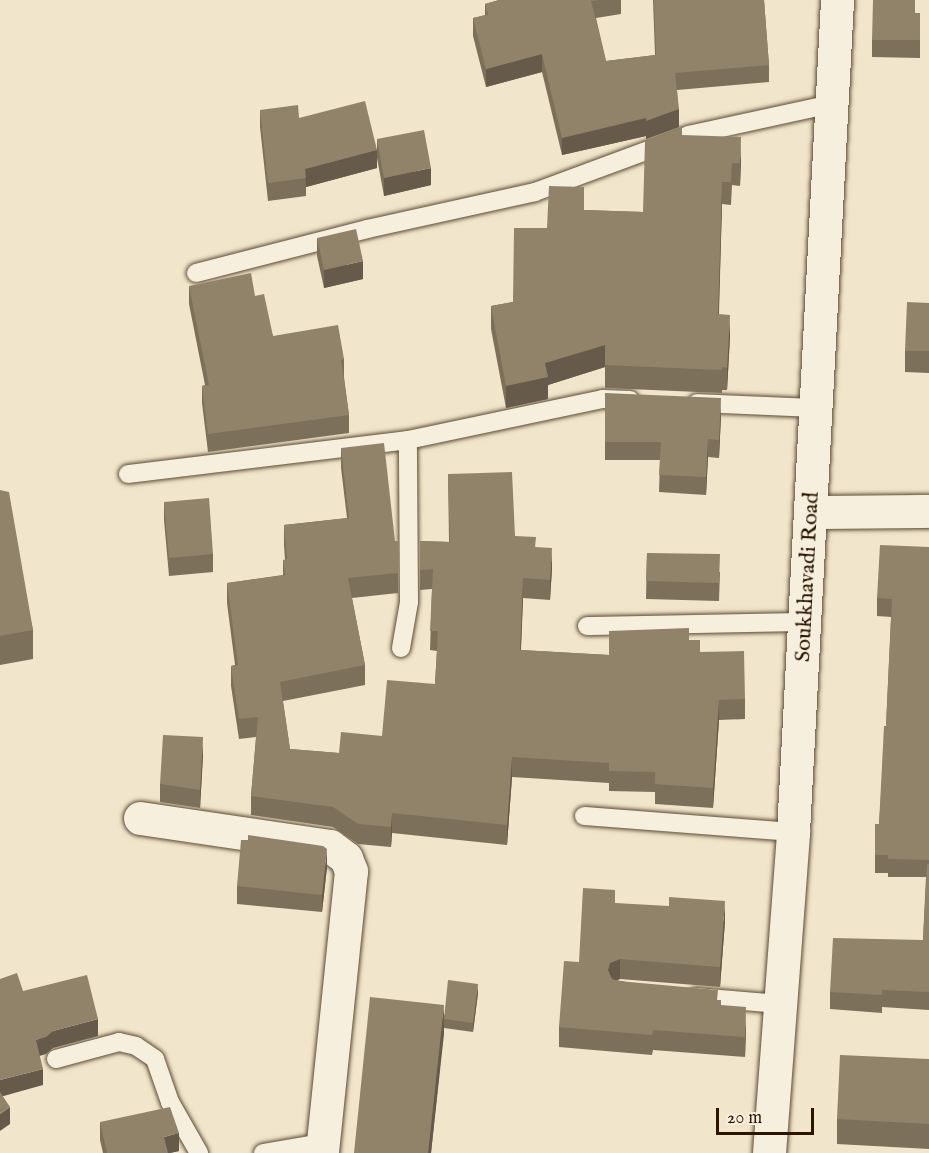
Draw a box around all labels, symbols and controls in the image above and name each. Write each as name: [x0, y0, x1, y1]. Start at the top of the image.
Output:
street label: Soukkhavadi Road: [790, 491, 826, 663]
scale bar: [719, 1096, 816, 1134]
text: 20 m: [727, 1107, 762, 1130]

